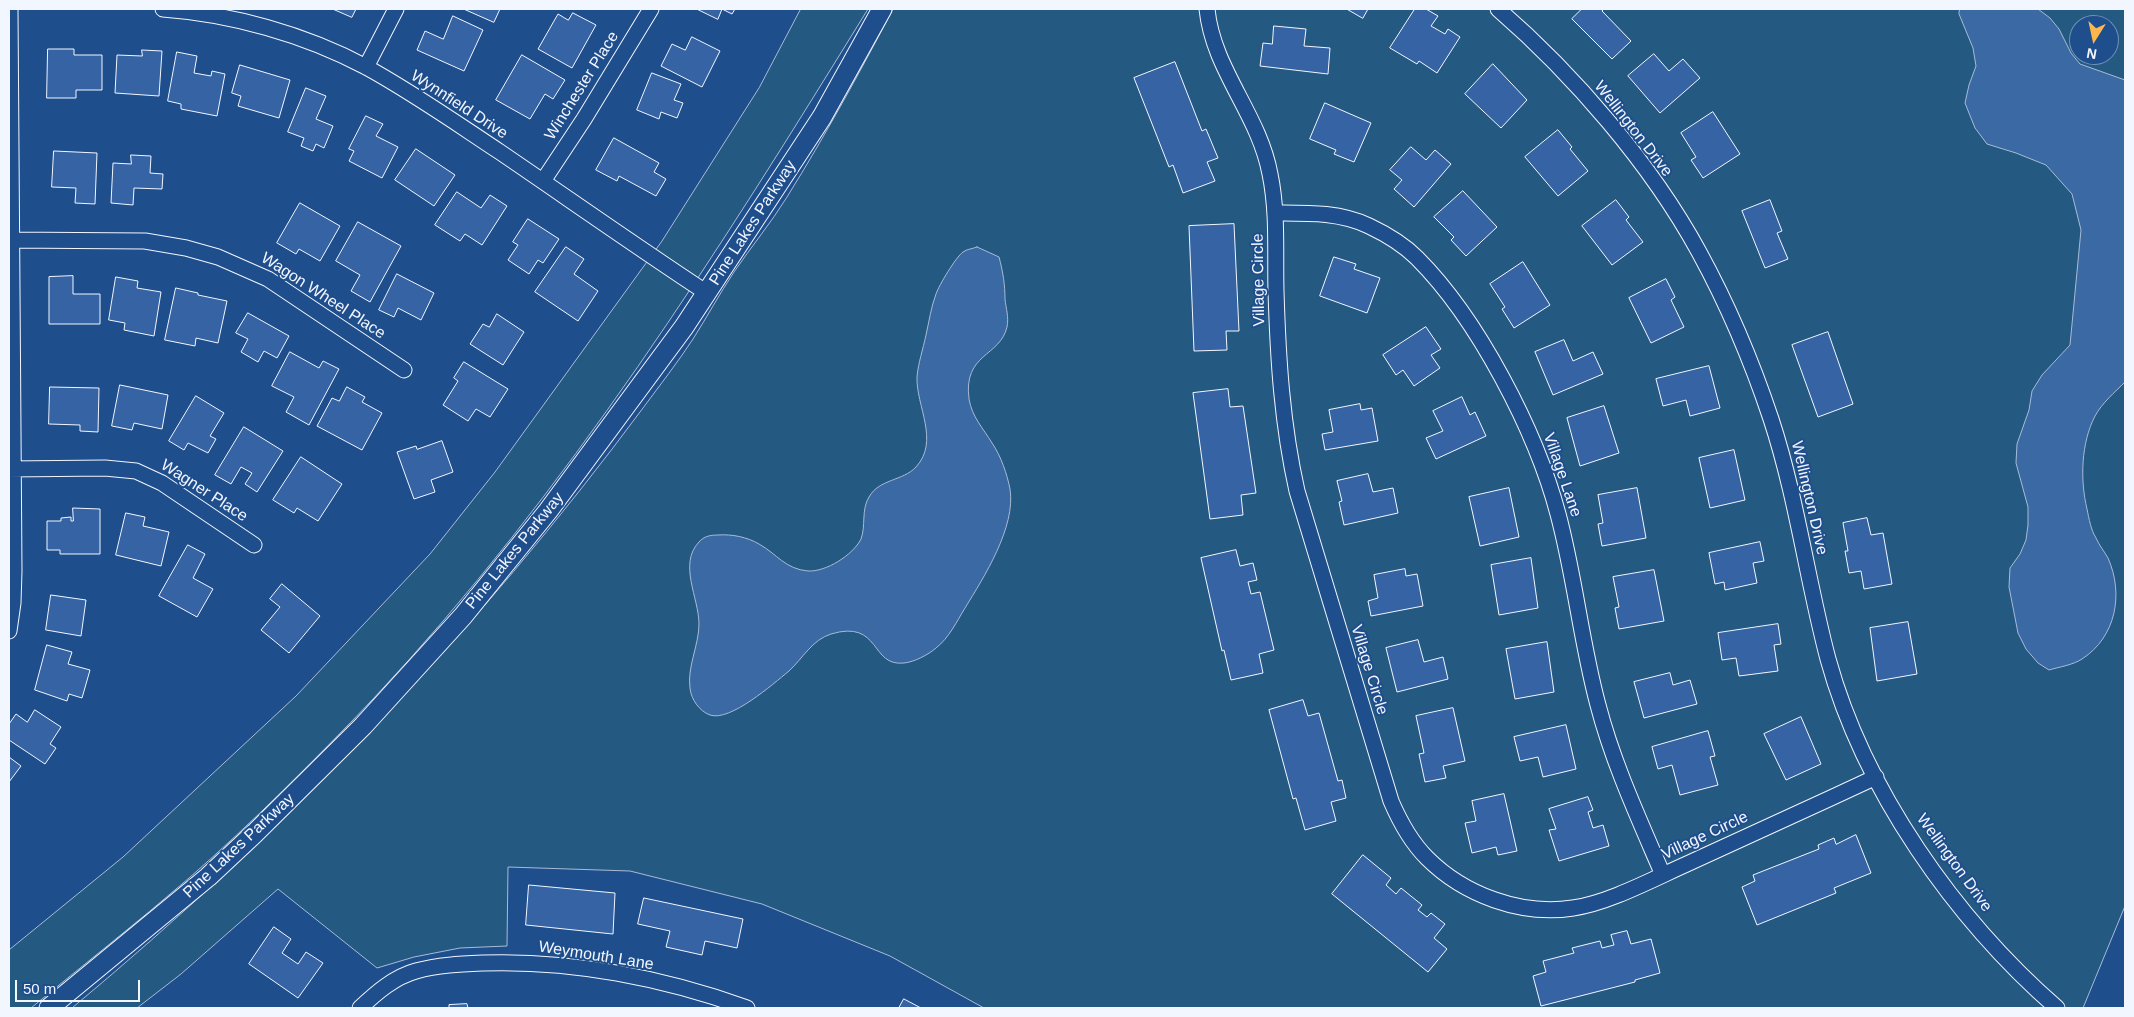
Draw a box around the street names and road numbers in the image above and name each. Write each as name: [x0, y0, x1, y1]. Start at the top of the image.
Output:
street label: Winchester Place: [541, 28, 623, 144]
street label: Wynnfield Drive: [407, 66, 511, 144]
street label: Wellington Drive: [1590, 77, 1676, 181]
street label: Pine Lakes Parkway: [705, 157, 801, 289]
street label: Village Circle: [1249, 233, 1269, 327]
street label: Wagon Wheel Place: [257, 249, 389, 343]
street label: Village Lane: [1539, 430, 1585, 520]
street label: Wellington Drive: [1787, 439, 1831, 557]
street label: Wagner Place: [157, 456, 251, 526]
street label: Pine Lakes Parkway: [462, 489, 568, 613]
street label: Village Circle: [1346, 623, 1392, 717]
street label: Pine Lakes Parkway: [179, 790, 299, 902]
street label: Village Circle: [1659, 808, 1751, 864]
street label: Wellington Drive: [1912, 810, 1996, 916]
street label: Weymouth Lane: [537, 937, 655, 975]

